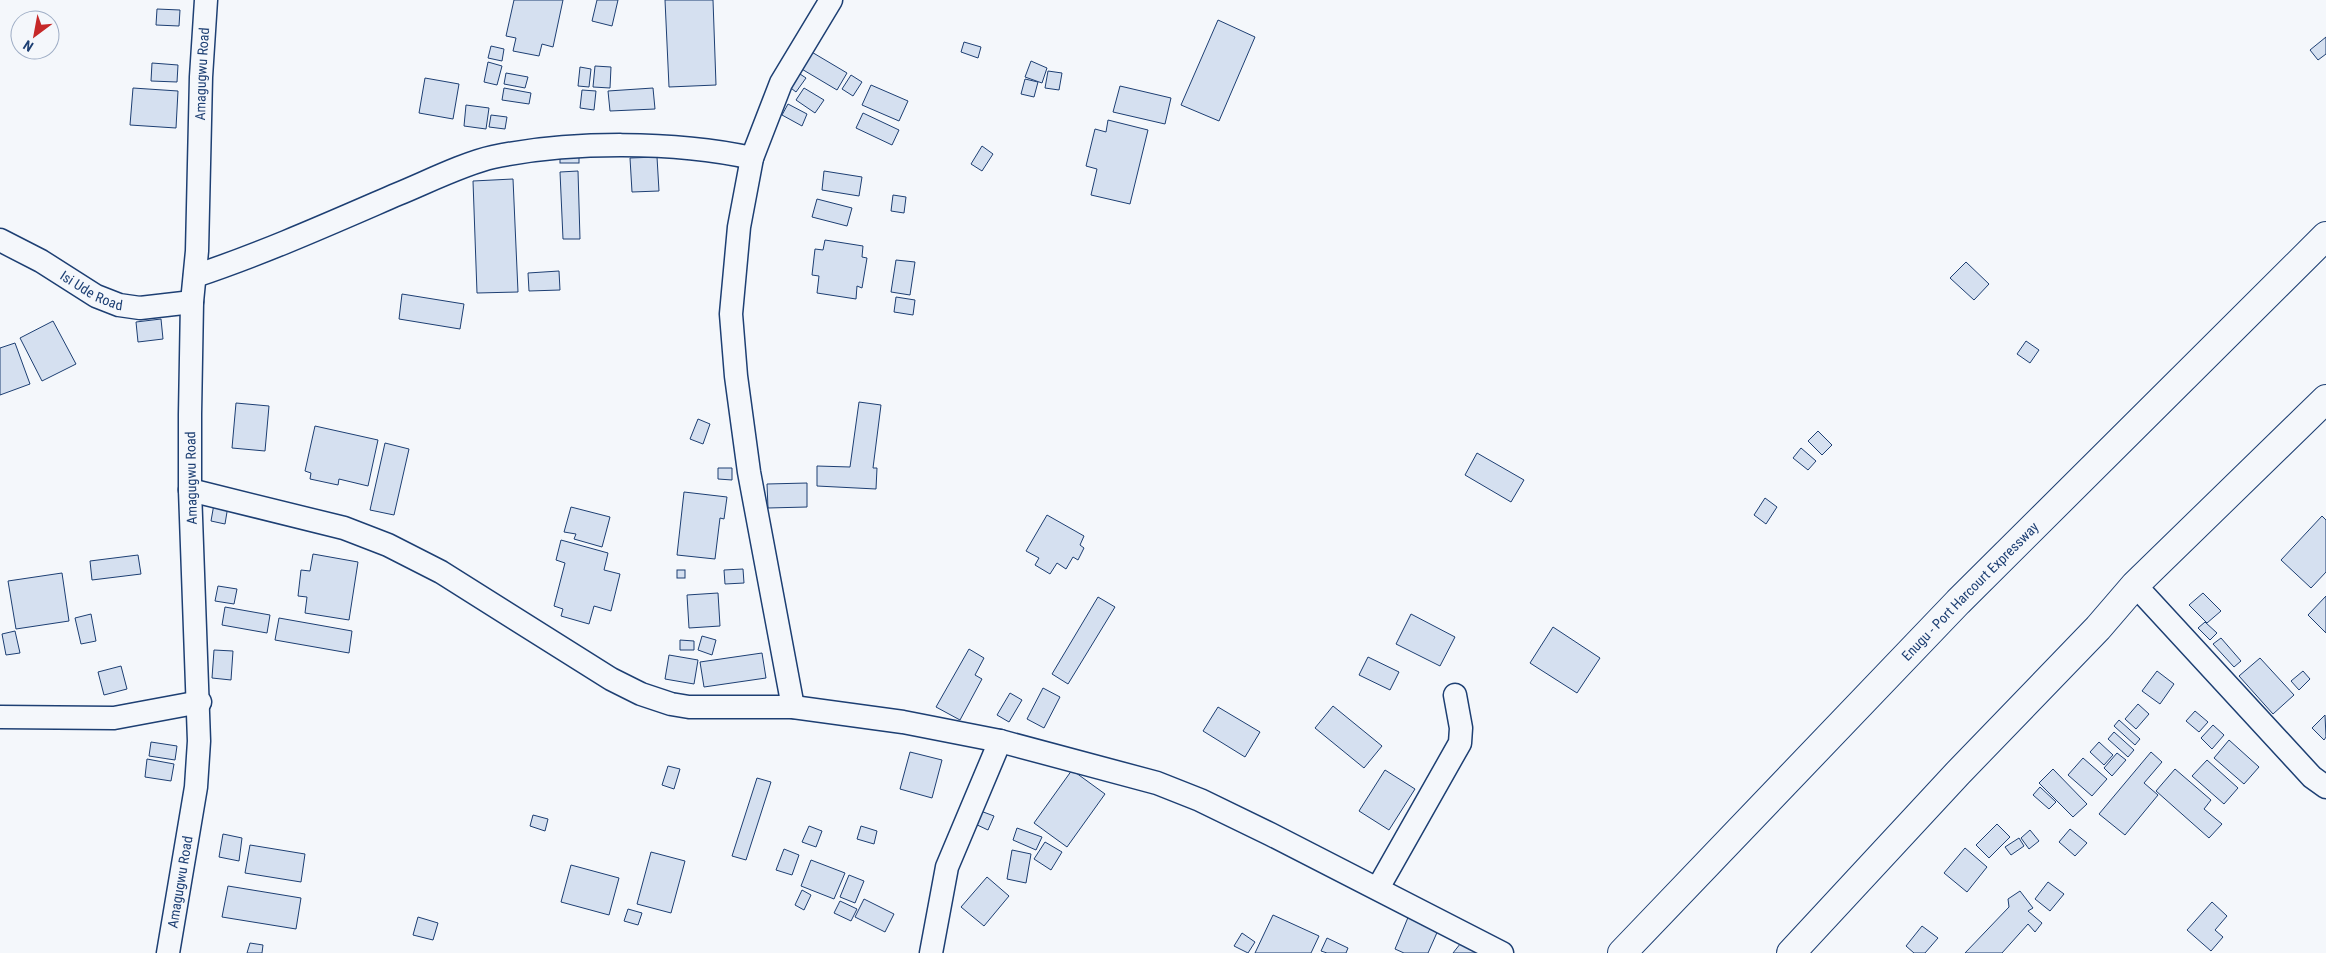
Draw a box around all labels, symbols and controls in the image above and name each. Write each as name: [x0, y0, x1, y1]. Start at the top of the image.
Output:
north arrow: [10, 10, 60, 60]
street label: Amagugwu Road: [192, 27, 212, 121]
text: N: [20, 37, 36, 55]
street label: Isi Ude Road: [57, 267, 124, 313]
street label: Amagugwu Road: [182, 431, 200, 525]
street label: Enugu - Port Harcourt Expressway: [1898, 519, 2042, 664]
street label: Amagugwu Road: [164, 835, 196, 929]

